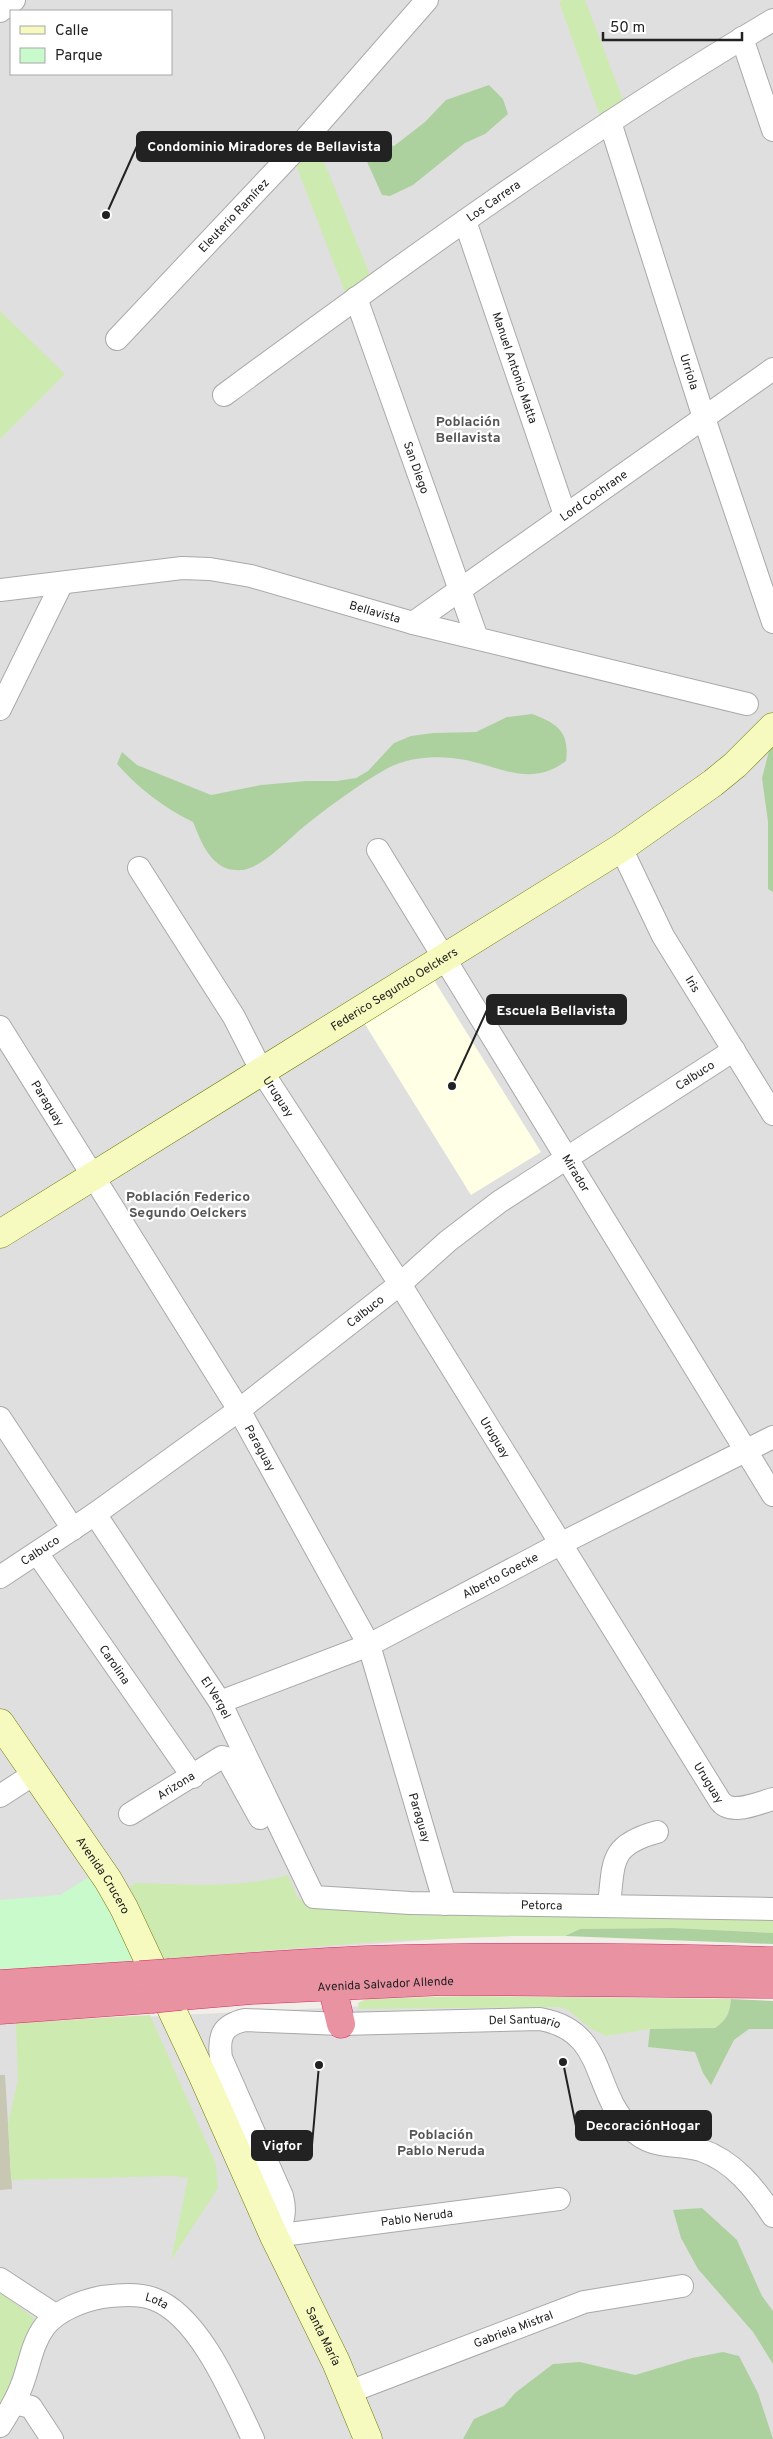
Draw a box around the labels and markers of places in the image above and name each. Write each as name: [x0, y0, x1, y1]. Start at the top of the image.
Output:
callout: Condominio Miradores de Bellavista: [137, 132, 391, 161]
callout: Escuela Bellavista: [487, 995, 626, 1024]
callout: DecoraciónHogar: [576, 2111, 711, 2140]
callout: Vigfor: [252, 2131, 312, 2160]

